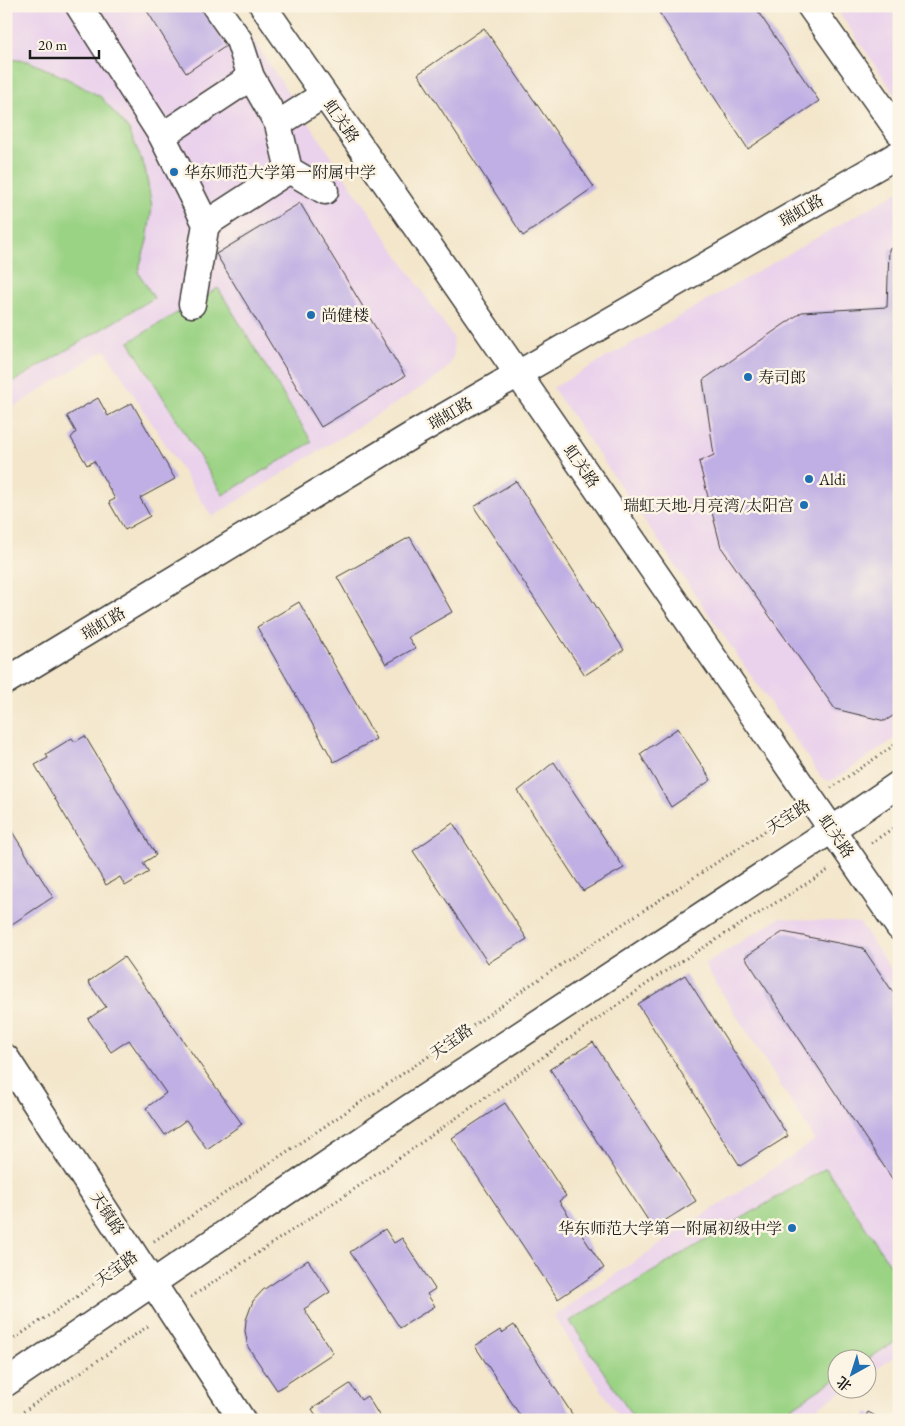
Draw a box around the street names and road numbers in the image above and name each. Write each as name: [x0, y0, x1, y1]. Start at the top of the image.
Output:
street label: 虹关路: [319, 96, 364, 147]
street label: 瑞虹路: [775, 189, 827, 232]
street label: 瑞虹路: [424, 392, 476, 435]
street label: 虹关路: [559, 441, 604, 492]
street label: 瑞虹路: [77, 602, 129, 645]
street label: 天宝路: [762, 795, 814, 838]
street label: 虹关路: [814, 811, 859, 862]
street label: 天宝路: [426, 1019, 477, 1064]
street label: 天镇路: [86, 1187, 129, 1239]
street label: 天宝路: [91, 1246, 142, 1291]

